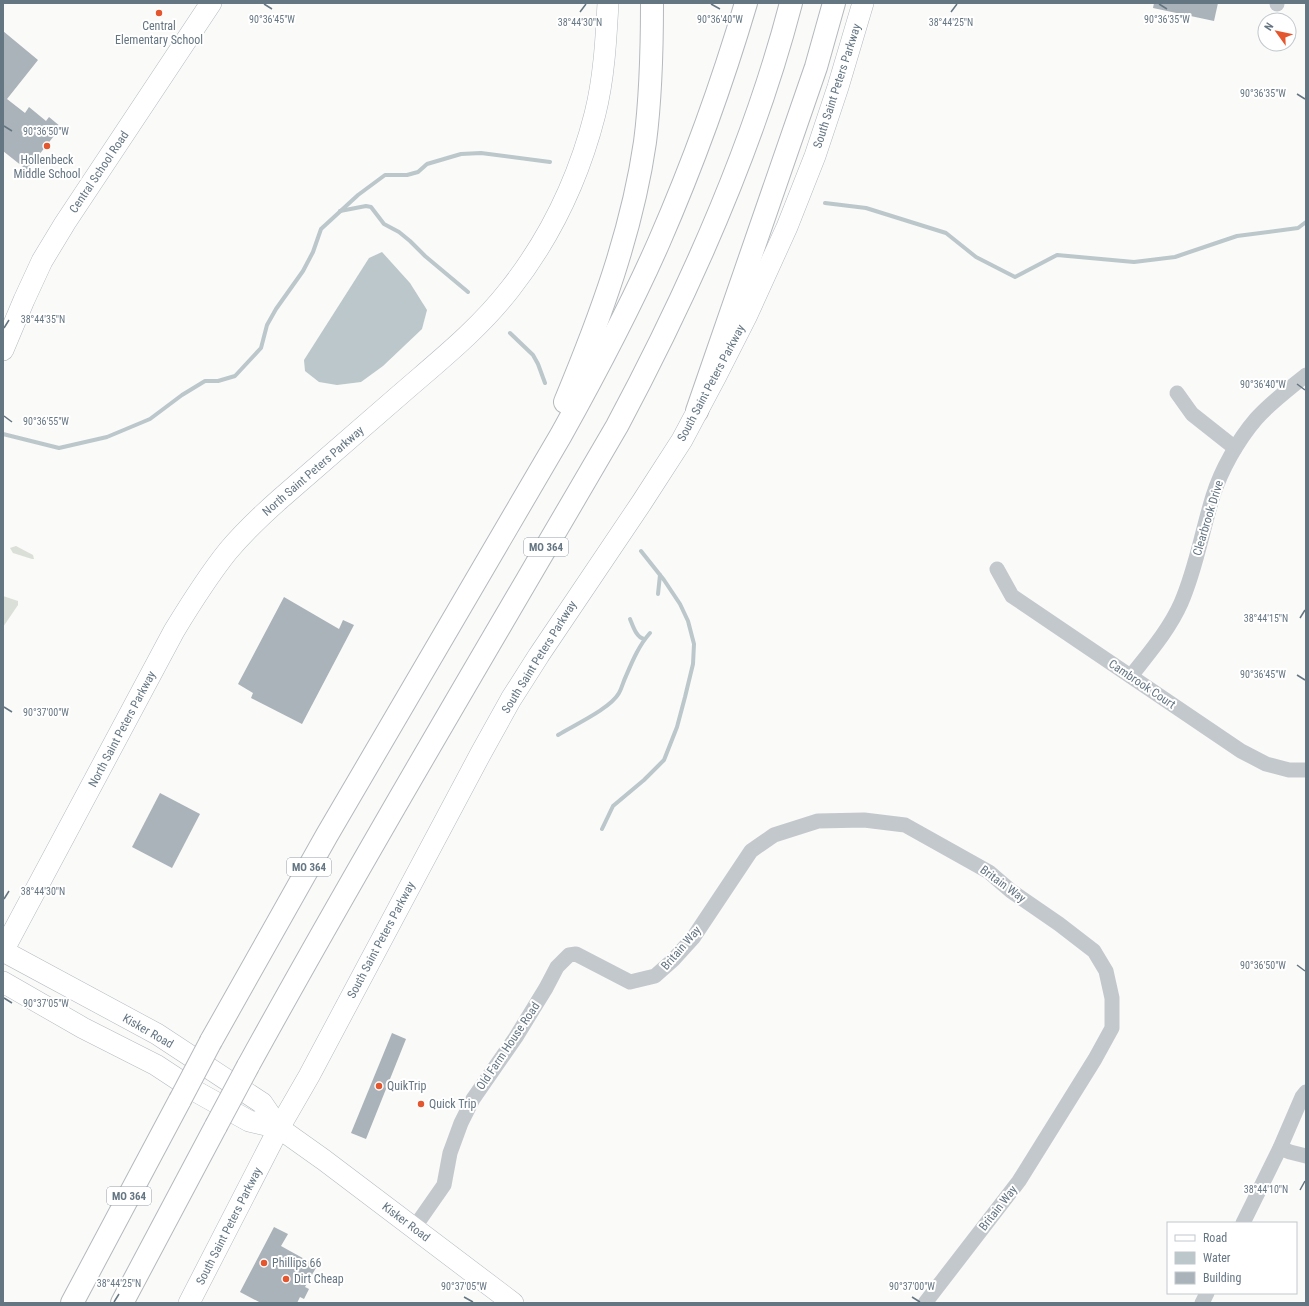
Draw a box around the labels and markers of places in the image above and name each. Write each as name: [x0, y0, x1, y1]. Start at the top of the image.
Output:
marker: Central Elementary School: [154, 8, 164, 18]
place label: Central Elementary School: [115, 19, 203, 47]
marker: Hollenbeck Middle School: [42, 141, 52, 151]
place label: Hollenbeck Middle School: [13, 153, 81, 181]
place label: QuikTrip: [387, 1079, 426, 1093]
marker: QuikTrip: [374, 1081, 384, 1091]
place label: Quick Trip: [429, 1097, 476, 1111]
marker: Quick Trip: [416, 1099, 426, 1109]
place label: Phillips 66: [272, 1256, 322, 1270]
marker: Phillips 66: [259, 1258, 269, 1268]
place label: Dirt Cheap: [294, 1272, 344, 1286]
marker: Dirt Cheap: [281, 1274, 291, 1284]

